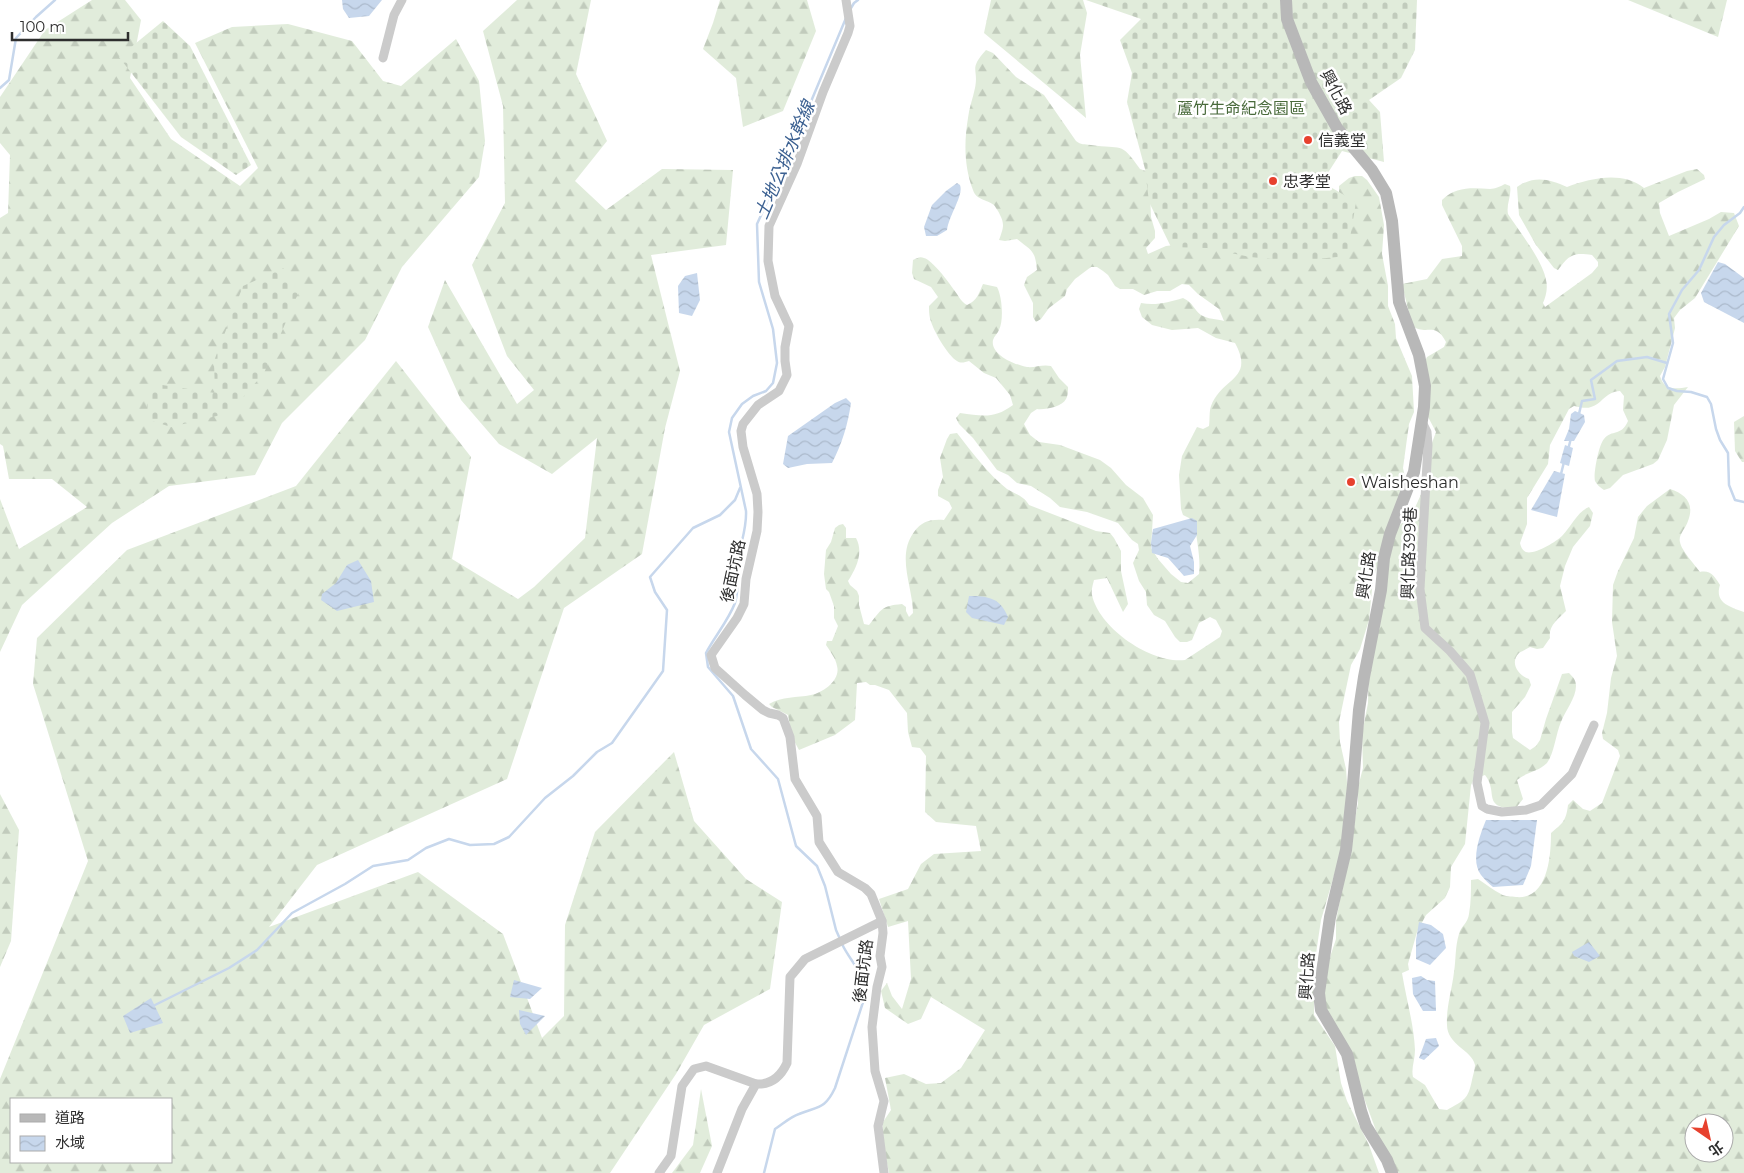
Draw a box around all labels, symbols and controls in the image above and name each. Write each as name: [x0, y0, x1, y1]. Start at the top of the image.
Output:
scale bar: [12, 10, 129, 42]
text: 100 m: [20, 17, 65, 36]
street label: 興化路: [1316, 66, 1356, 118]
water label: 土地公排水幹線: [750, 96, 821, 222]
park label: 蘆竹生命紀念園區: [1177, 99, 1305, 118]
place label: 信義堂: [1318, 131, 1366, 150]
marker: 信義堂: [1302, 134, 1314, 146]
place label: 忠孝堂: [1283, 172, 1331, 191]
marker: 忠孝堂: [1267, 175, 1279, 187]
place label: Waisheshan: [1361, 473, 1459, 492]
marker: Waisheshan: [1345, 476, 1357, 488]
street label: 興化路399巷: [1398, 506, 1420, 600]
street label: 後面坑路: [717, 538, 749, 604]
street label: 興化路: [1353, 550, 1379, 600]
street label: 後面坑路: [850, 938, 876, 1004]
street label: 興化路: [1296, 951, 1318, 1001]
legend: [10, 1098, 172, 1163]
text: 道路: [55, 1108, 85, 1127]
north arrow: [1684, 1113, 1734, 1163]
text: 水域: [55, 1133, 85, 1152]
text: 北: [1705, 1137, 1727, 1160]

